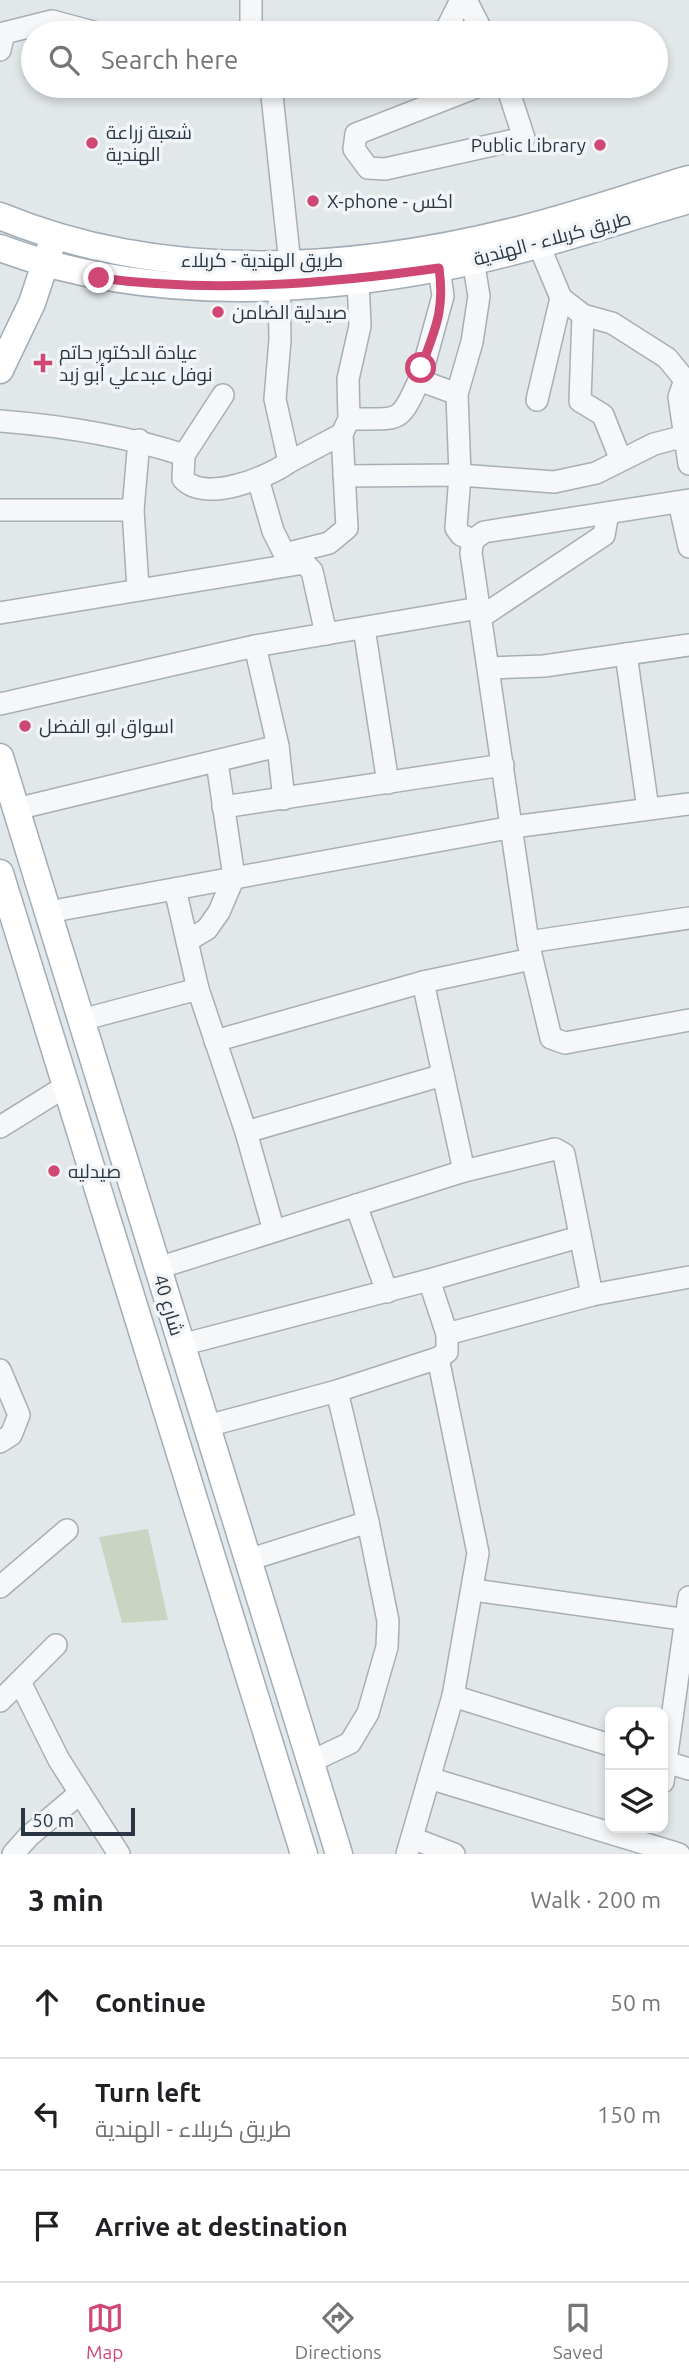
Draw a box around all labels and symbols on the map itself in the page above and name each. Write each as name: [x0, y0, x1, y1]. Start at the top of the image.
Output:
place label: شعبة زراعة الهندية: [106, 121, 192, 166]
place label: Public Library: [471, 134, 586, 156]
marker: شعبة زراعة الهندية: [84, 135, 100, 151]
marker: Public Library: [592, 137, 608, 153]
place label: X-phone - اكس: [327, 190, 453, 213]
marker: X-phone - اكس: [305, 193, 321, 209]
street label: طريق كربلاء - الهندية: [471, 206, 634, 272]
street label: طريق الهندية - كربلاء: [181, 249, 343, 273]
route end: [83, 262, 114, 293]
place label: صيدلية الضامن: [232, 301, 347, 324]
marker: صيدلية الضامن: [210, 304, 226, 320]
place label: عيادة الدكتور حاتم نوفل عبدعلي أبو زبد: [59, 341, 213, 389]
route start: [405, 352, 436, 383]
marker: عيادة الدكتور حاتم نوفل عبدعلي أبو زبد: [33, 353, 53, 373]
place label: اسواق ابو الفضل: [39, 715, 174, 739]
marker: اسواق ابو الفضل: [17, 718, 33, 734]
place label: صيدليه: [68, 1160, 121, 1182]
marker: صيدليه: [46, 1163, 62, 1179]
street label: شارع 40: [146, 1272, 189, 1339]
scale bar: [21, 1805, 135, 1837]

